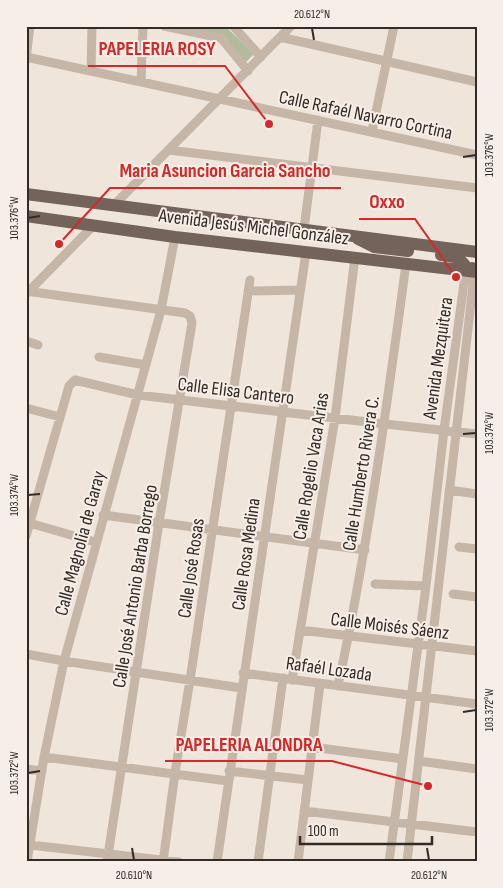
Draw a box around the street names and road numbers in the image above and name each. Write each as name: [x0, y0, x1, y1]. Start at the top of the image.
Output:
street label: Calle Rafaél Navarro Cortina: [277, 86, 455, 145]
street label: Avenida Jesús Michel González: [157, 204, 350, 251]
street label: Avenida Mezquitera: [418, 296, 458, 422]
street label: Calle Elisa Cantero: [176, 373, 295, 410]
street label: Calle Rogelio Vaca Arias: [289, 391, 334, 541]
street label: Calle Humberto Rivera C.: [338, 394, 385, 552]
street label: Calle Magnolia de Garay: [50, 468, 111, 618]
street label: Calle José Antonio Barba Borrego: [108, 483, 163, 690]
street label: Calle Rosa Medina: [227, 497, 266, 612]
street label: Calle José Rosas: [173, 517, 210, 620]
street label: Calle Moisés Sáenz: [329, 608, 450, 645]
street label: Rafaél Lozada: [284, 652, 373, 687]

